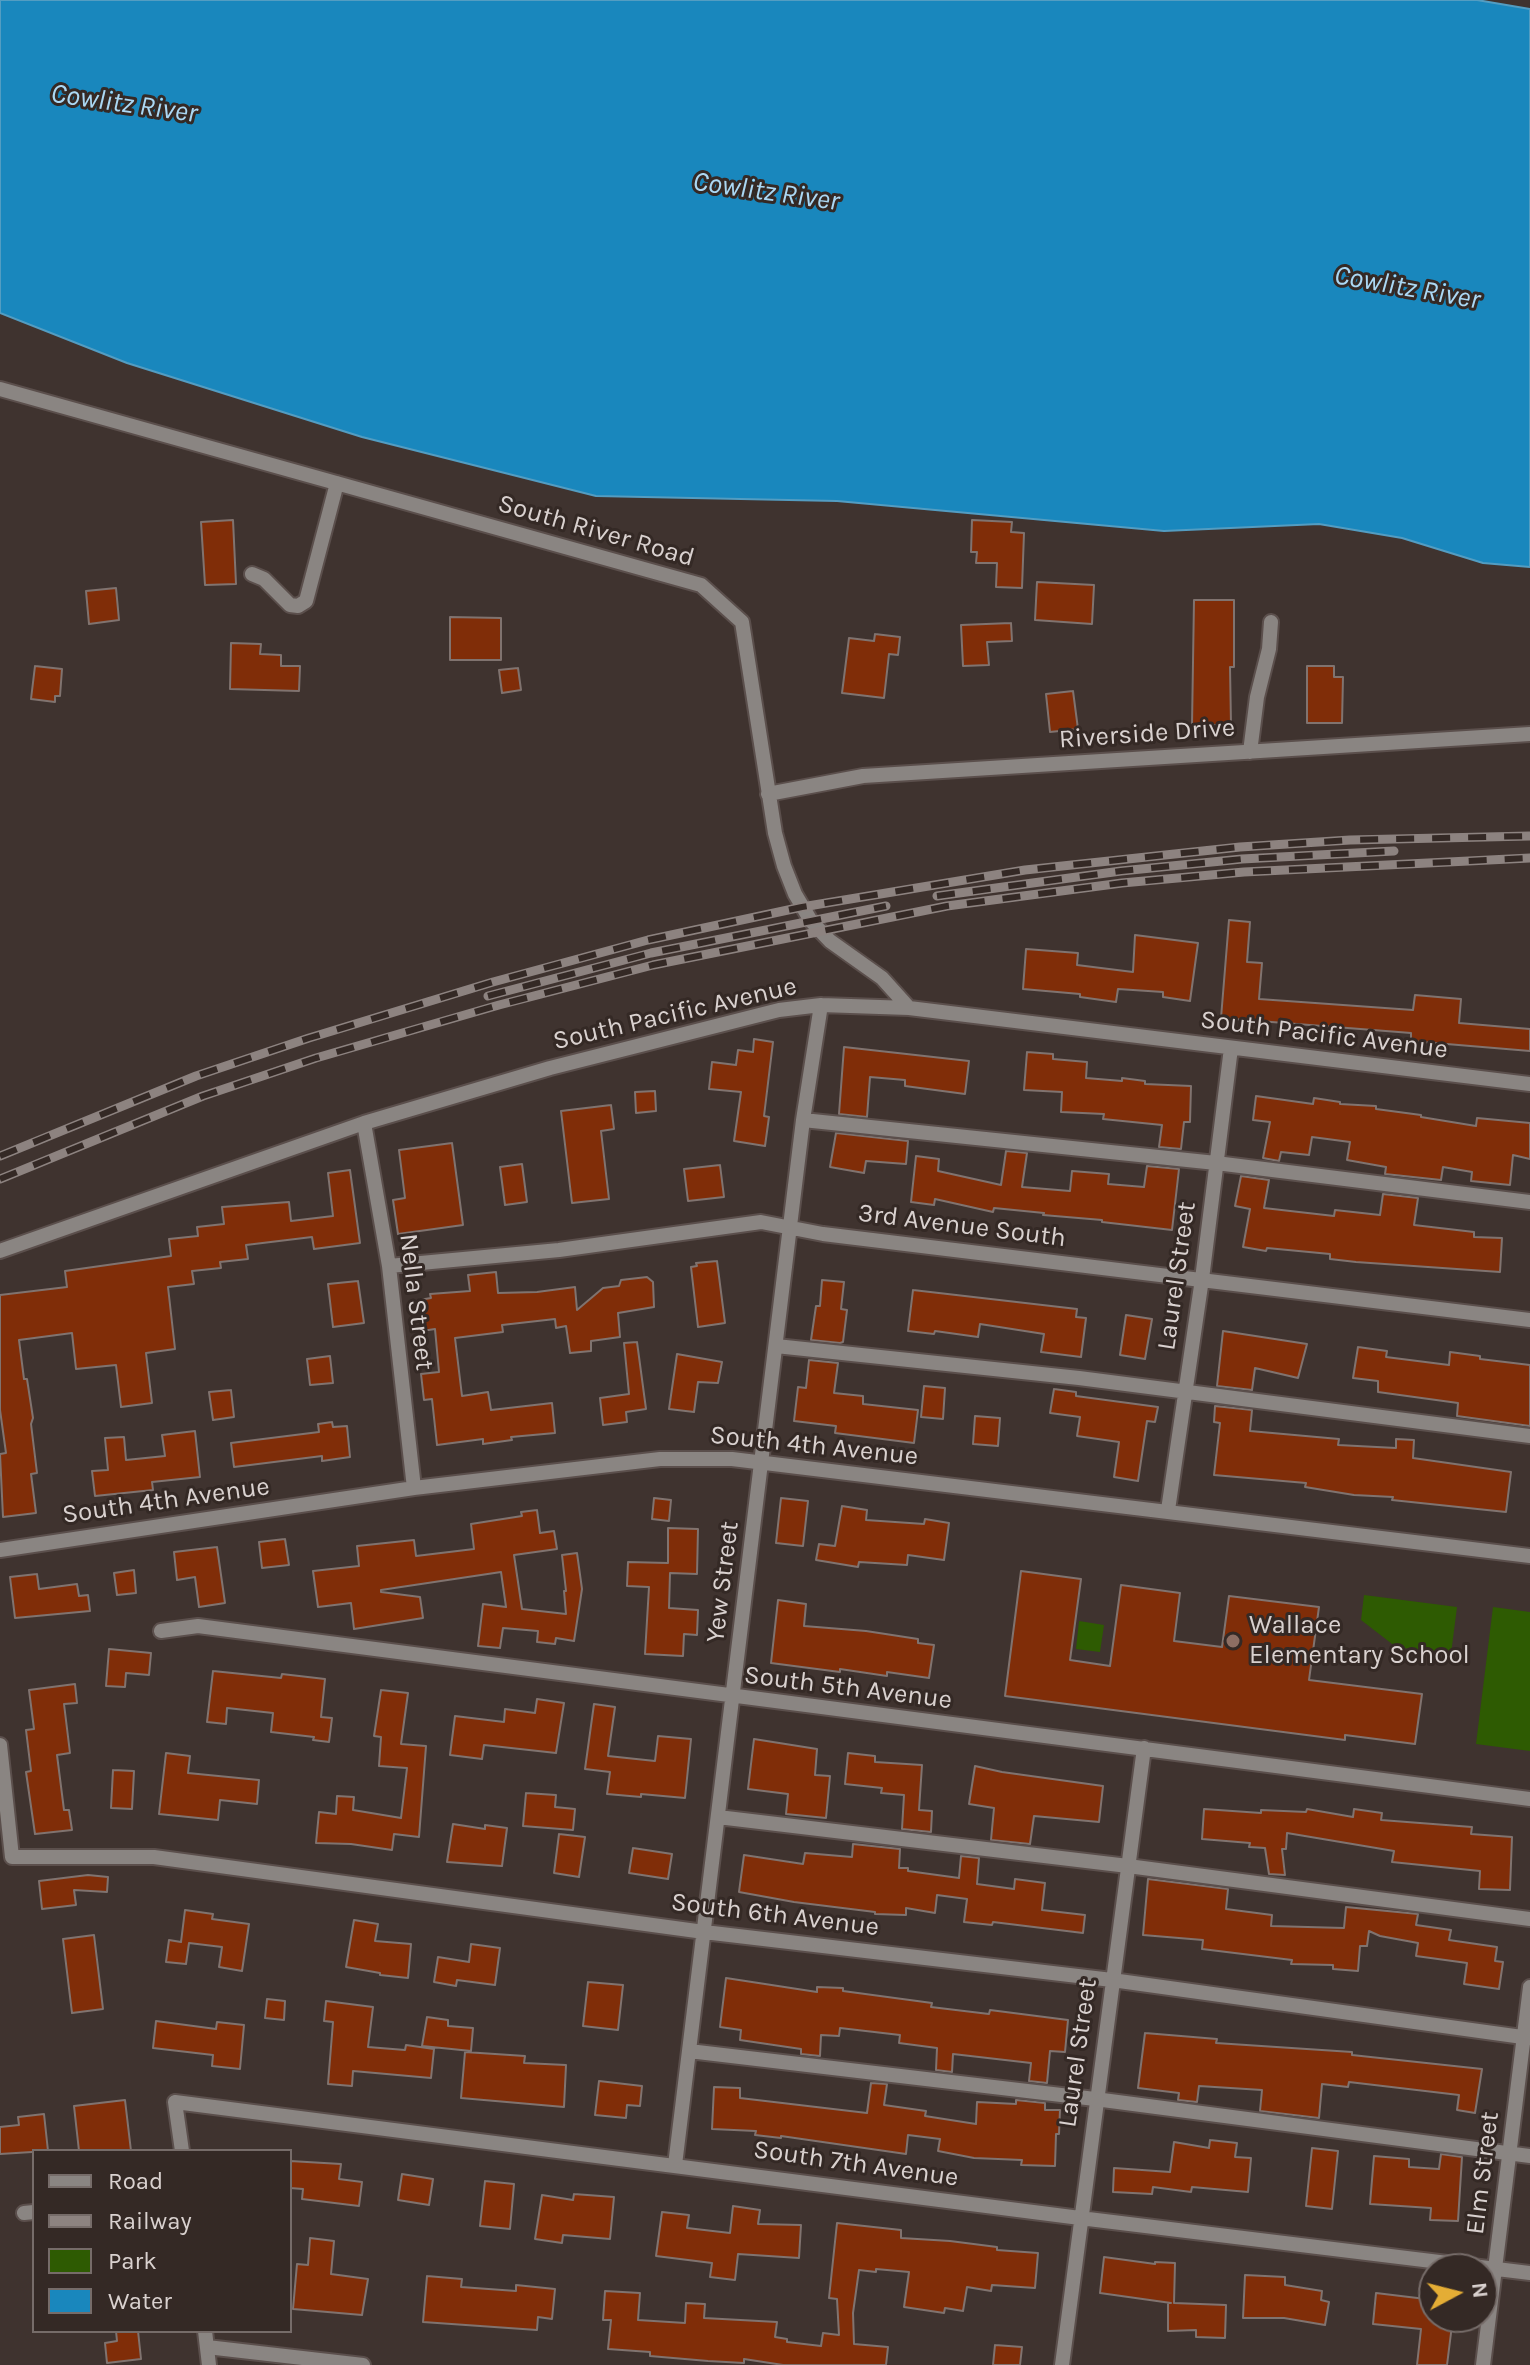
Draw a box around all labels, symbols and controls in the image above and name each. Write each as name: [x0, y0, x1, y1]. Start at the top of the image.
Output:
water label: Cowlitz River: [49, 77, 199, 131]
water label: Cowlitz River: [691, 165, 841, 219]
water label: Cowlitz River: [1331, 259, 1483, 317]
street label: South River Road: [494, 488, 698, 574]
street label: Riverside Drive: [1058, 712, 1236, 756]
street label: South Pacific Avenue: [550, 971, 800, 1057]
street label: South Pacific Avenue: [1199, 1004, 1449, 1066]
street label: 3rd Avenue South: [856, 1198, 1068, 1254]
street label: Laurel Street: [1151, 1200, 1203, 1352]
street label: Nella Street: [392, 1232, 440, 1372]
street label: South 4th Avenue: [708, 1420, 920, 1472]
street label: South 4th Avenue: [60, 1471, 272, 1531]
street label: Yew Street: [700, 1519, 746, 1645]
place label: Wallace Elementary School: [1249, 1610, 1470, 1672]
marker: Wallace Elementary School: [1224, 1632, 1242, 1650]
street label: South 5th Avenue: [742, 1660, 954, 1716]
street label: South 6th Avenue: [669, 1887, 881, 1943]
street label: Laurel Street: [1052, 1977, 1104, 2129]
street label: Elm Street: [1460, 2110, 1506, 2236]
street label: South 7th Avenue: [751, 2134, 961, 2194]
legend: [32, 2149, 292, 2333]
text: Road: [108, 2167, 163, 2195]
text: Railway: [108, 2207, 192, 2235]
text: Park: [108, 2247, 157, 2275]
north arrow: [1418, 2253, 1498, 2333]
text: N: [1466, 2281, 1494, 2300]
text: Water: [108, 2287, 172, 2315]

